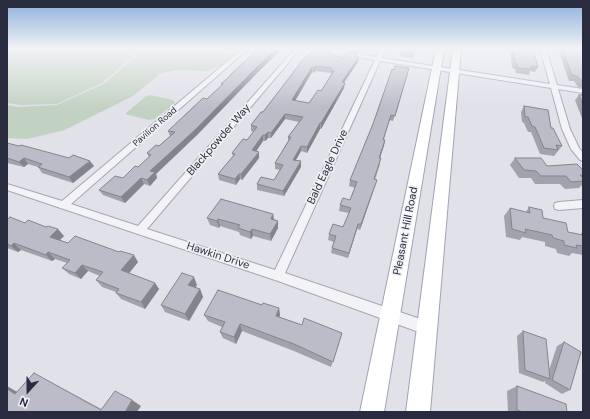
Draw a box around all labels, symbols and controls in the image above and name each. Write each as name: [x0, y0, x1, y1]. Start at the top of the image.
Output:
street label: Blackpowder Way: [184, 102, 254, 178]
street label: Pavilion Road: [131, 105, 179, 149]
street label: Bald Eagle Drive: [305, 128, 351, 206]
street label: Pleasant Hill Road: [391, 186, 421, 276]
street label: Hawkin Drive: [185, 240, 251, 272]
north arrow: [8, 371, 48, 411]
text: N: [17, 394, 30, 410]

